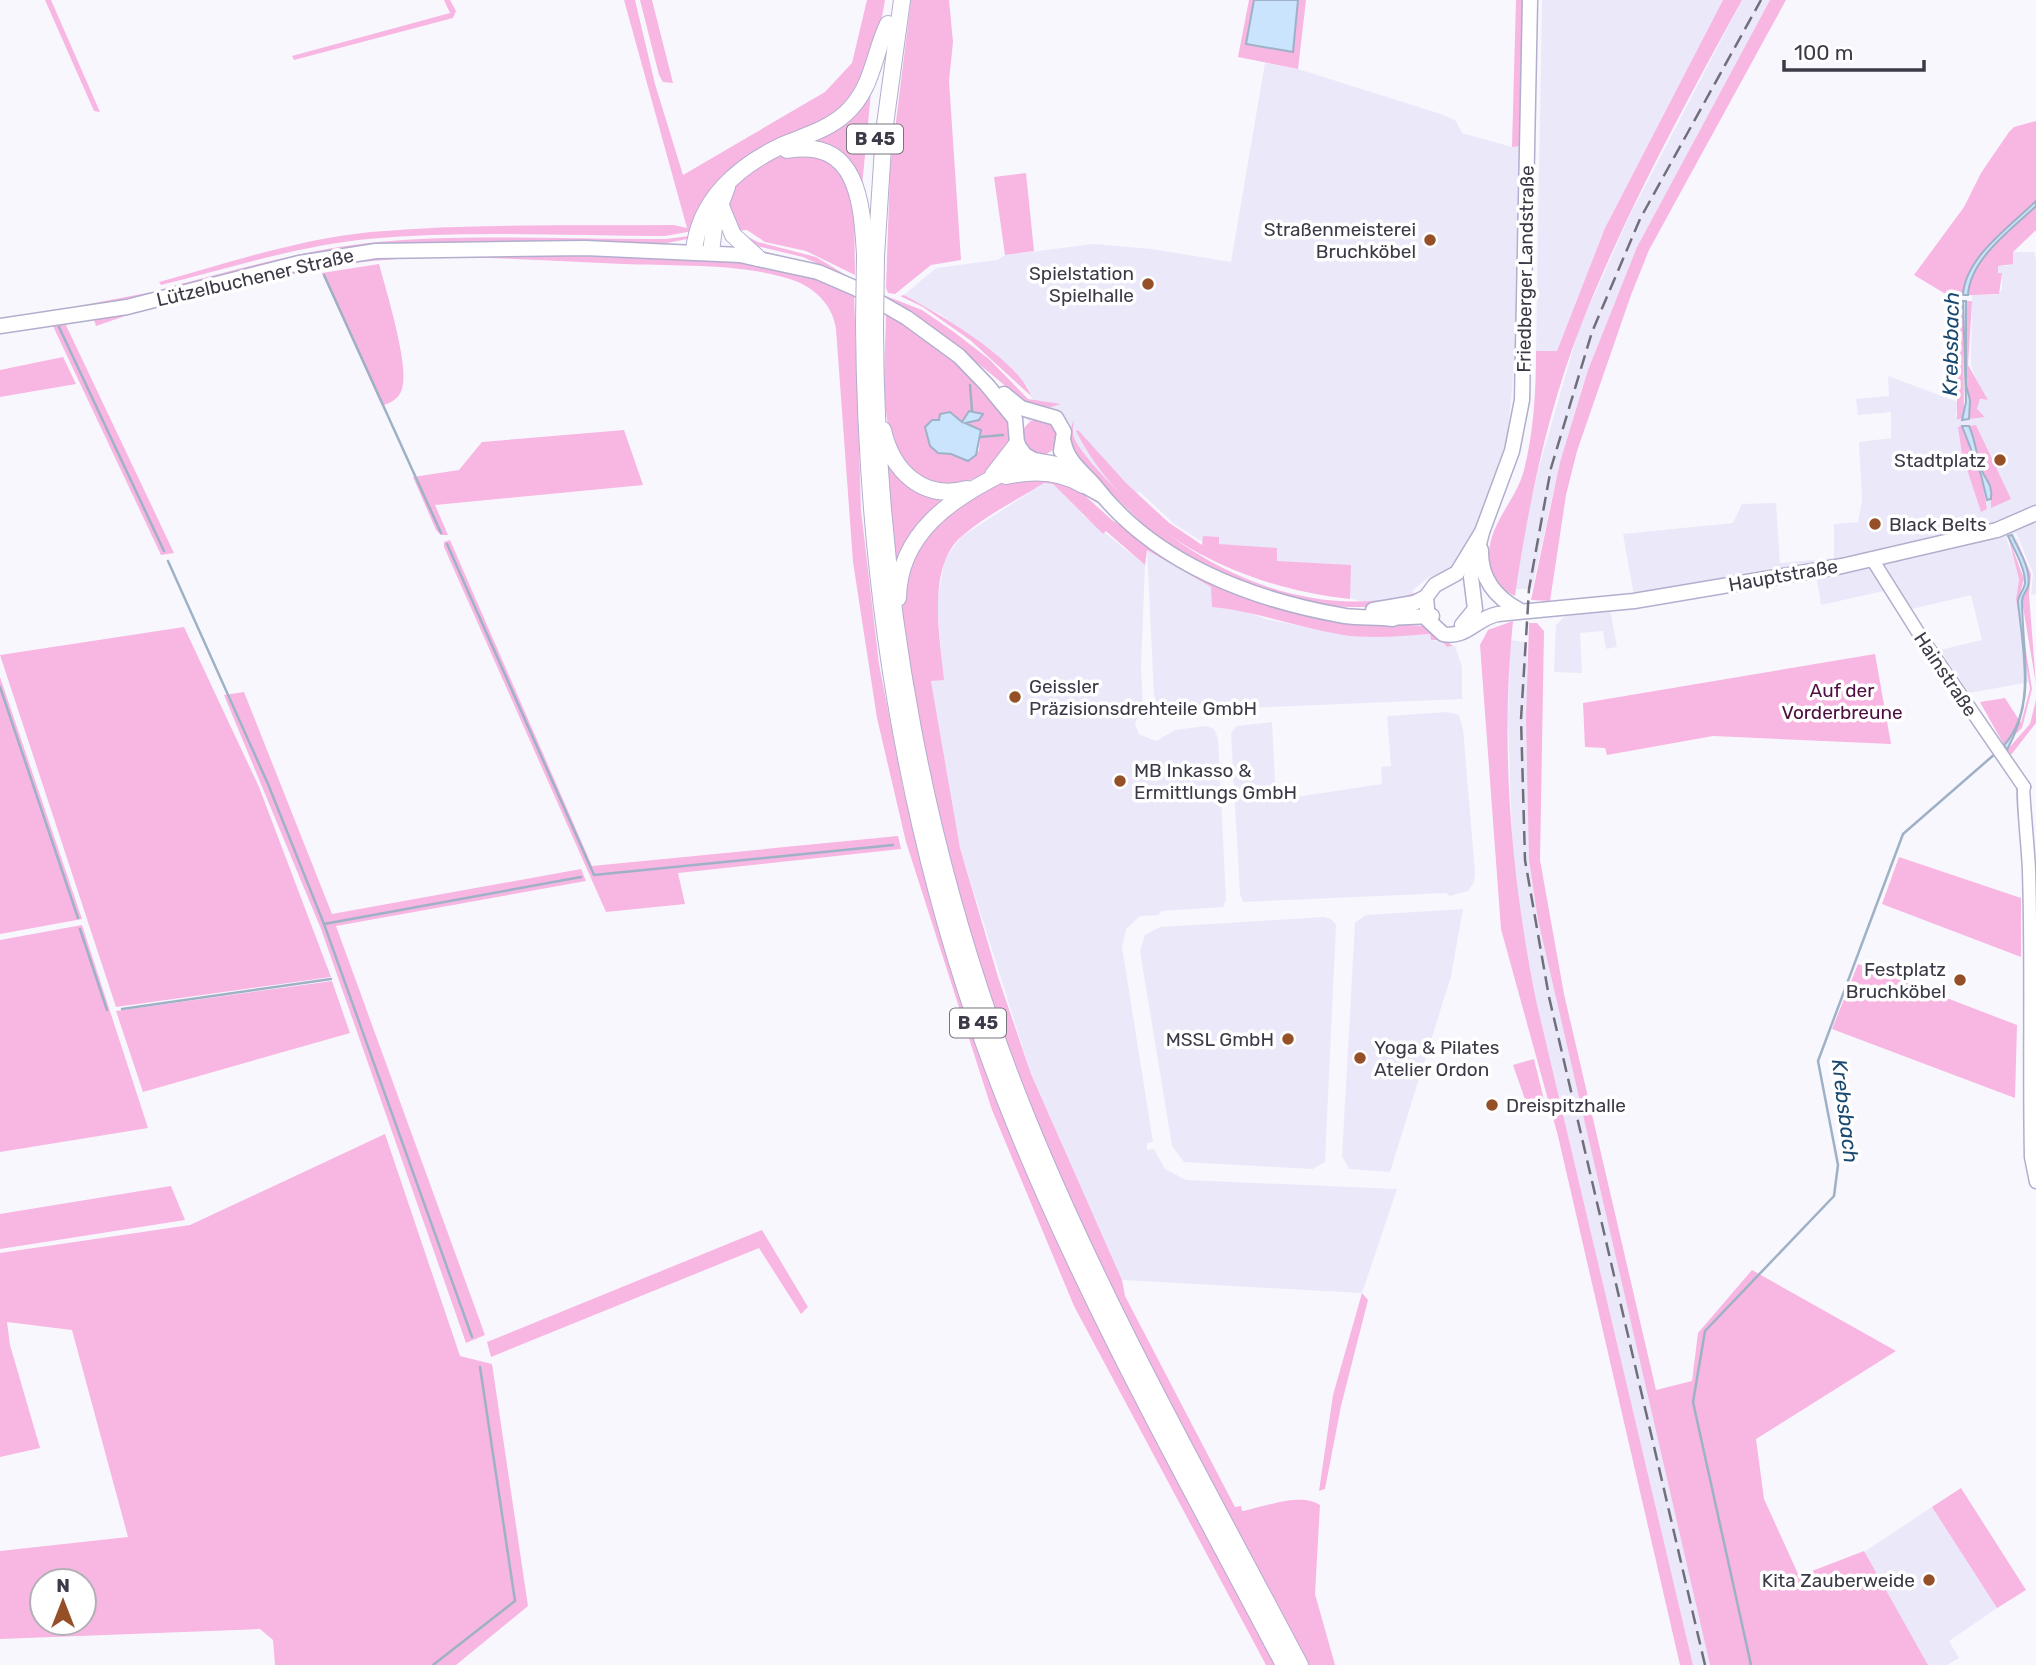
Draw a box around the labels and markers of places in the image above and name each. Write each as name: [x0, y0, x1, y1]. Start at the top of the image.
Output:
place label: Straßenmeisterei Bruchköbel: [1264, 218, 1416, 263]
marker: Straßenmeisterei Bruchköbel: [1422, 232, 1438, 248]
place label: Spielstation Spielhalle: [1029, 262, 1134, 307]
marker: Spielstation Spielhalle: [1140, 276, 1156, 292]
place label: Stadtplatz: [1894, 449, 1986, 472]
marker: Stadtplatz: [1992, 452, 2008, 468]
place label: Black Belts: [1889, 513, 1987, 536]
marker: Black Belts: [1867, 516, 1883, 532]
place label: Geissler Präzisionsdrehteile GmbH: [1029, 675, 1257, 720]
marker: Geissler Präzisionsdrehteile GmbH: [1007, 689, 1023, 705]
place label: MB Inkasso & Ermittlungs GmbH: [1134, 759, 1297, 804]
marker: MB Inkasso & Ermittlungs GmbH: [1112, 773, 1128, 789]
place label: Festplatz Bruchköbel: [1846, 958, 1946, 1003]
marker: Festplatz Bruchköbel: [1952, 972, 1968, 988]
place label: MSSL GmbH: [1166, 1028, 1274, 1051]
marker: MSSL GmbH: [1280, 1031, 1296, 1047]
place label: Yoga & Pilates Atelier Ordon: [1374, 1036, 1500, 1081]
marker: Yoga & Pilates Atelier Ordon: [1352, 1050, 1368, 1066]
place label: Dreispitzhalle: [1506, 1094, 1626, 1117]
marker: Dreispitzhalle: [1484, 1097, 1500, 1113]
place label: Kita Zauberweide: [1762, 1569, 1915, 1592]
marker: Kita Zauberweide: [1921, 1572, 1937, 1588]

